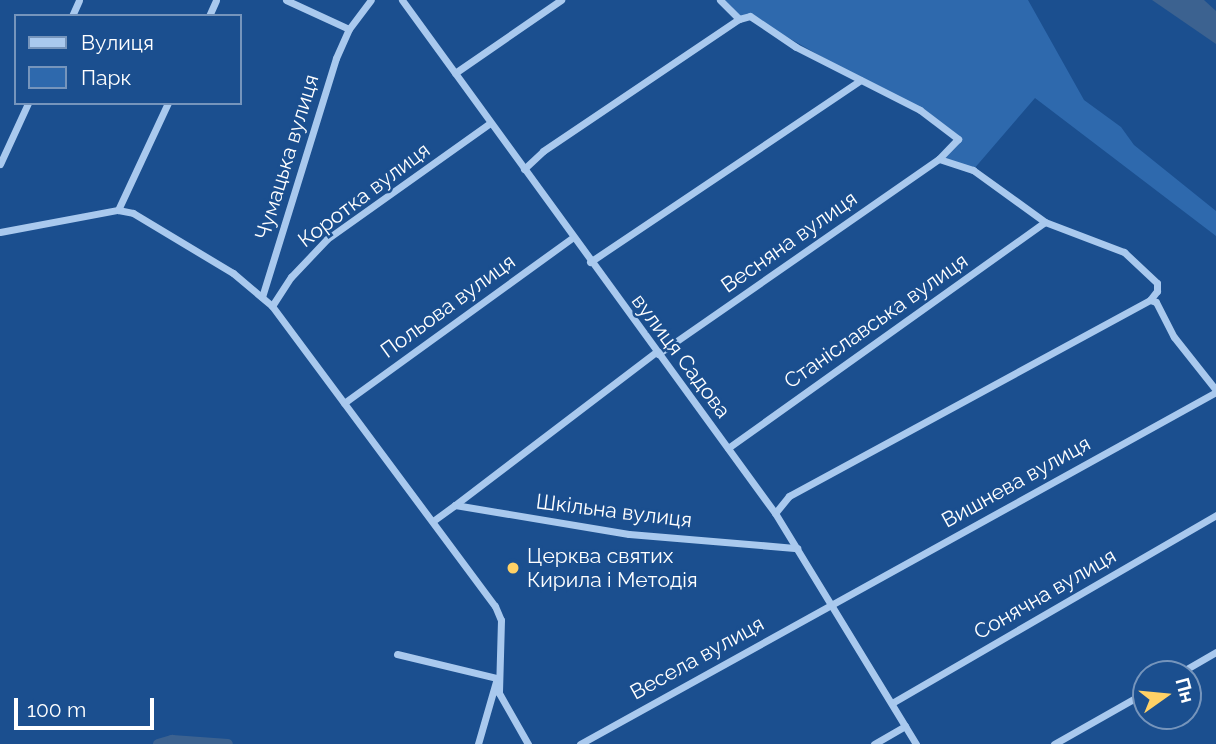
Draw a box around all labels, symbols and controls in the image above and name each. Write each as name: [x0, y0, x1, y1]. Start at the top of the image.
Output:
legend: [14, 14, 242, 105]
text: Вулиця: [81, 30, 154, 55]
text: Парк: [81, 65, 131, 90]
street label: Чумацька вулиця: [250, 71, 324, 243]
street label: Коротка вулиця: [293, 137, 435, 253]
street label: Весняна вулиця: [716, 186, 862, 298]
street label: Станіславська вулиця: [779, 248, 973, 394]
street label: Польова вулиця: [376, 249, 520, 363]
street label: вулиця Садова: [626, 289, 736, 423]
street label: Вишнева вулиця: [937, 431, 1095, 533]
street label: Шкільна вулиця: [535, 489, 693, 533]
place label: Церква святих Кирила і Методія: [527, 543, 698, 593]
street label: Сонячна вулиця: [969, 543, 1121, 645]
marker: Церква святих Кирила і Методія: [505, 560, 521, 576]
street label: Весела вулиця: [626, 611, 768, 705]
north arrow: [1132, 660, 1202, 730]
text: Пн: [1171, 675, 1199, 705]
scale bar: [18, 684, 158, 728]
text: 100 m: [27, 697, 86, 722]

